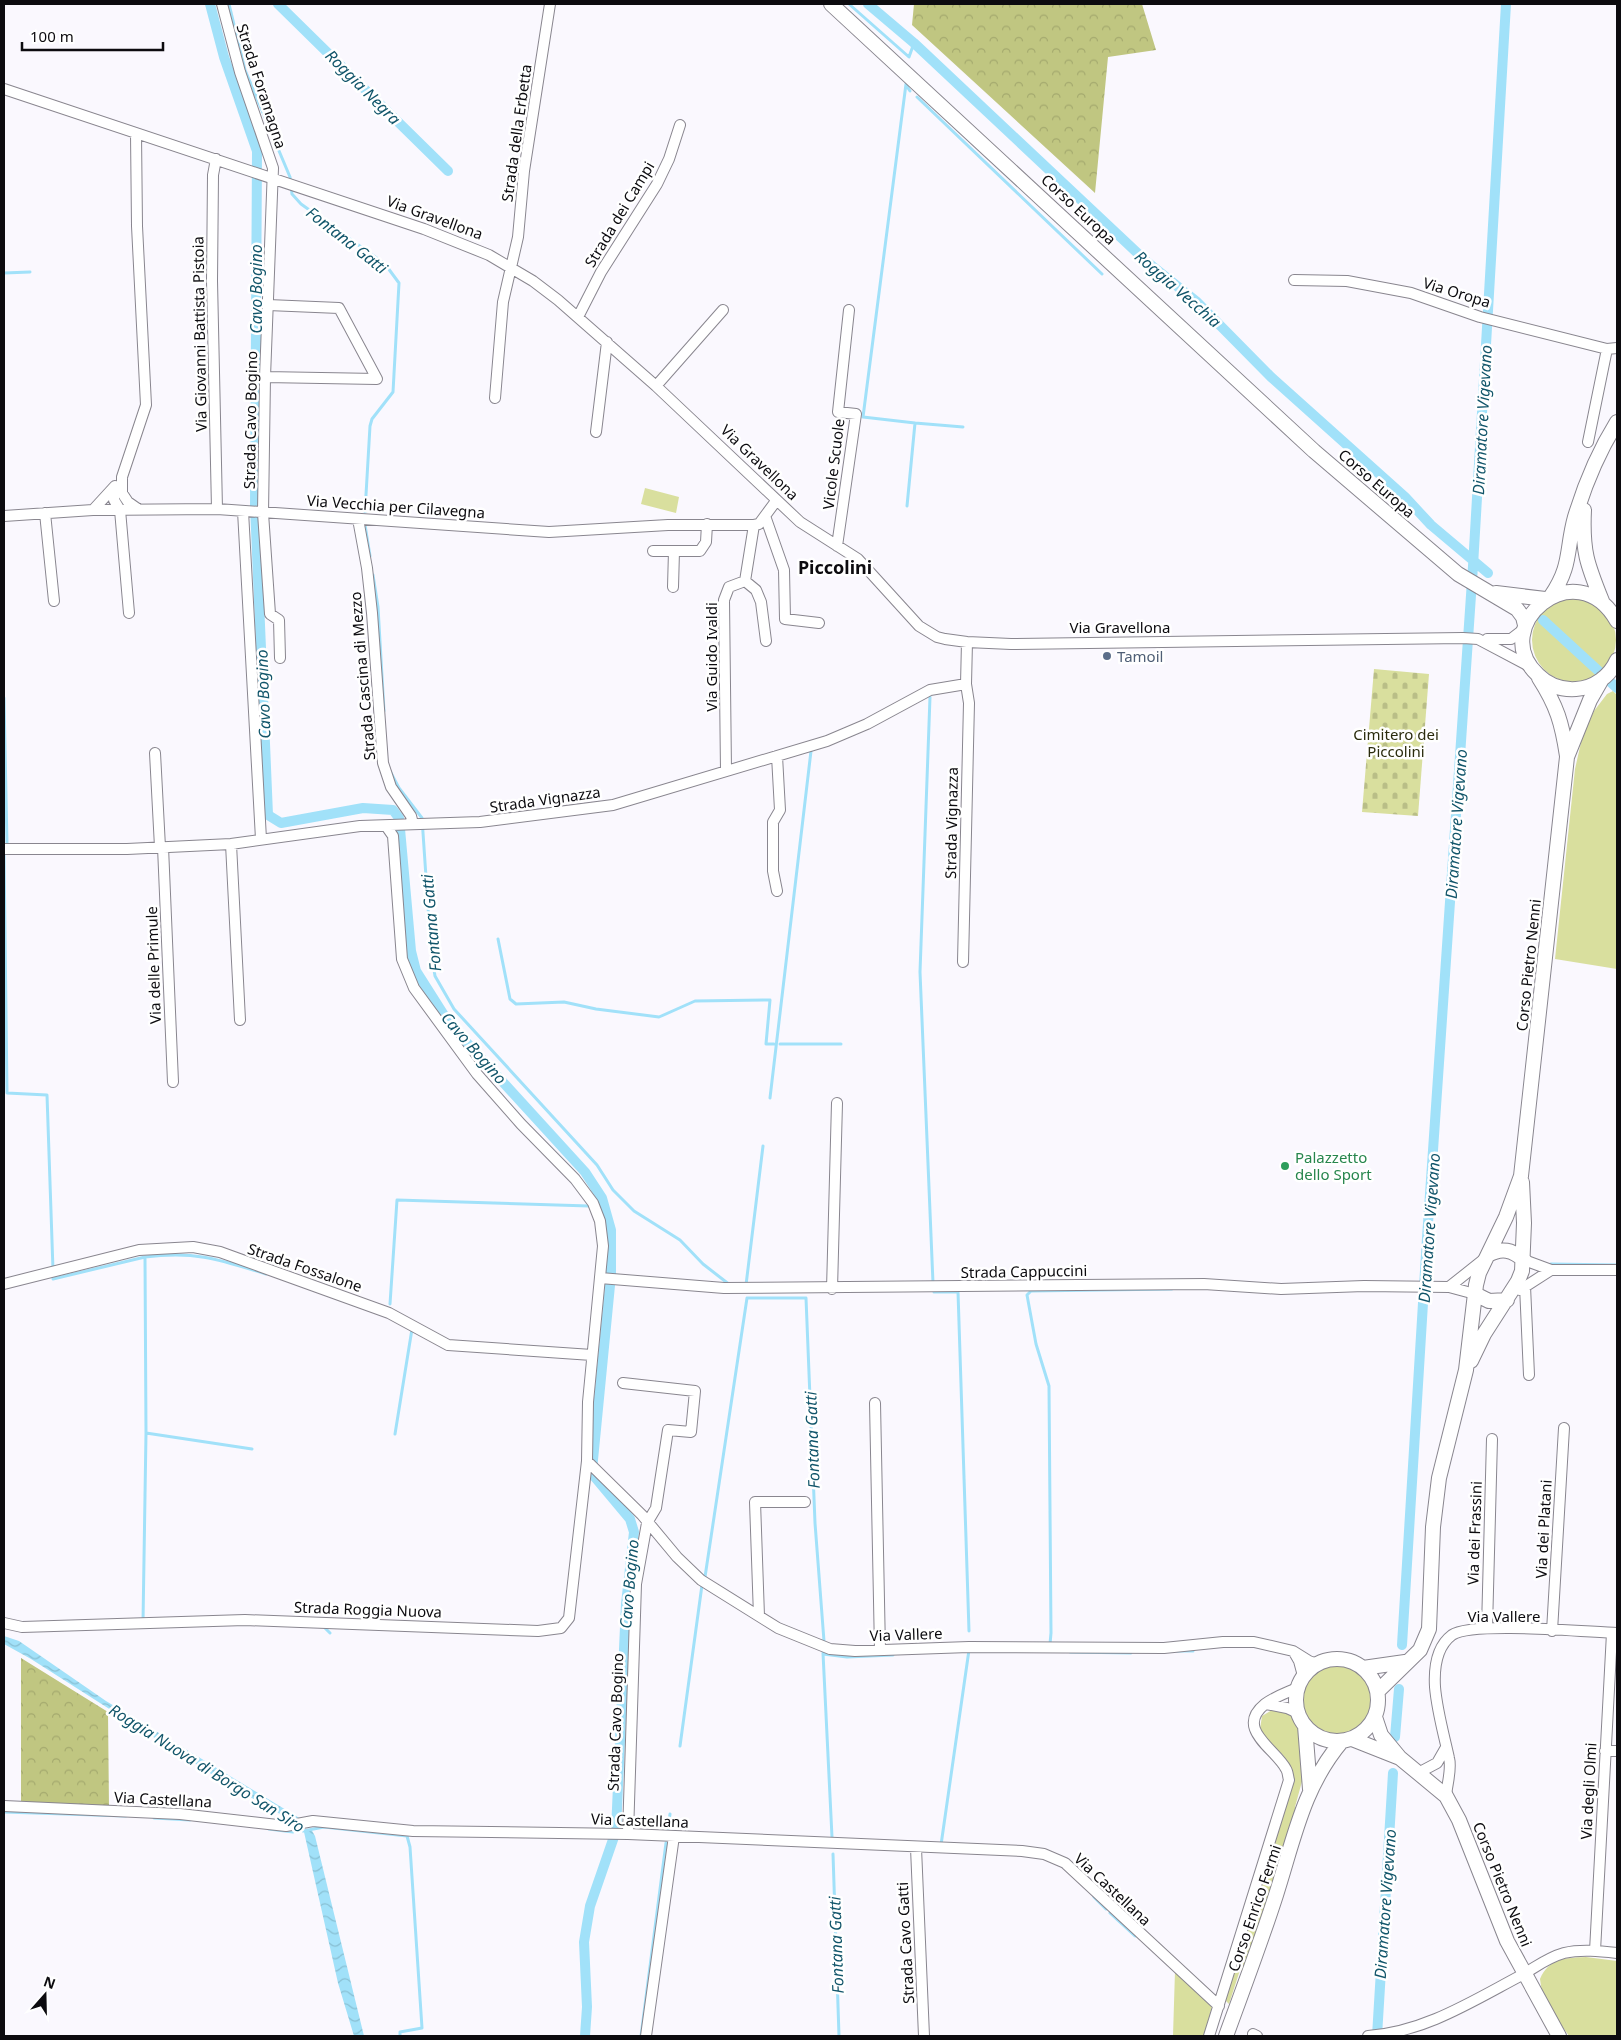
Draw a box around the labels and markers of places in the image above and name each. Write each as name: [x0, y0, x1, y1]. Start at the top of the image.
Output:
place label: Tamoil: [1117, 646, 1163, 666]
marker: Tamoil: [1101, 650, 1113, 662]
place label: Palazzetto dello Sport: [1295, 1147, 1372, 1184]
marker: Palazzetto dello Sport: [1279, 1160, 1291, 1172]

